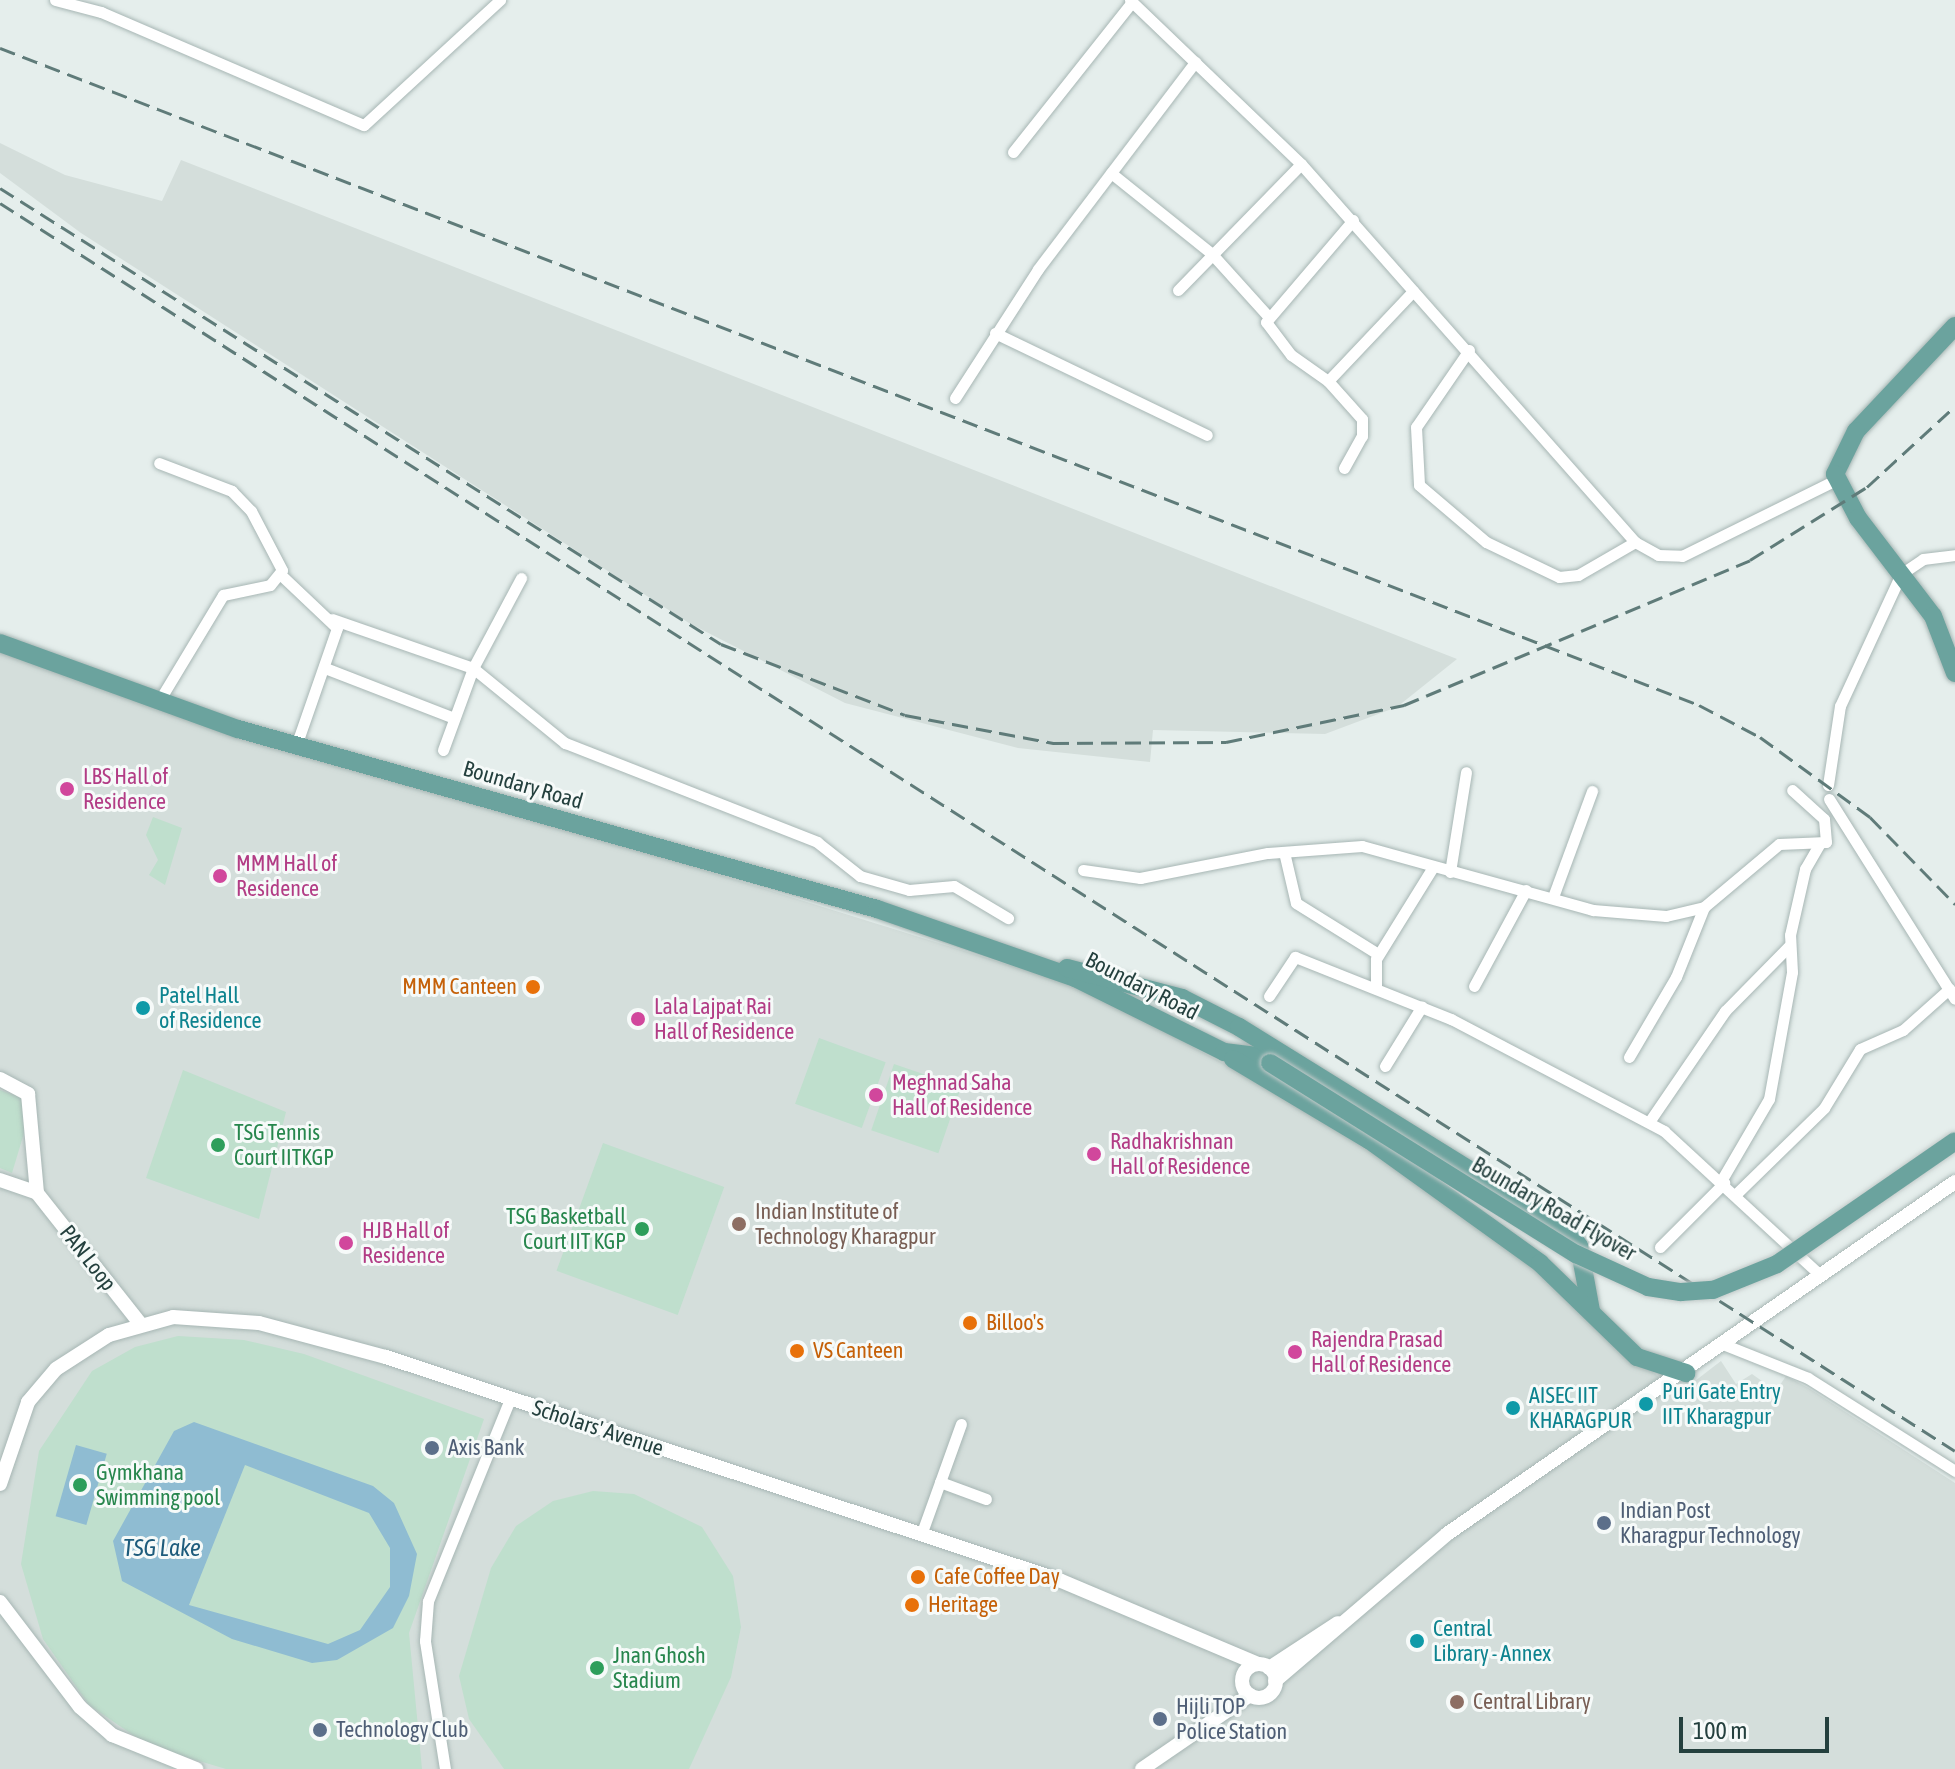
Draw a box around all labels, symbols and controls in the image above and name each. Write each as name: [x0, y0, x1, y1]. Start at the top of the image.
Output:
street label: Boundary Road: [460, 755, 586, 815]
place label: LBS Hall of Residence: [83, 763, 168, 814]
marker: LBS Hall of Residence: [58, 780, 76, 798]
place label: MMM Hall of Residence: [236, 850, 337, 902]
marker: MMM Hall of Residence: [211, 867, 229, 885]
street label: Boundary Road: [1081, 946, 1203, 1026]
place label: MMM Canteen: [402, 974, 517, 1000]
marker: MMM Canteen: [524, 978, 542, 996]
place label: Patel Hall of Residence: [159, 982, 261, 1034]
place label: Lala Lajpat Rai Hall of Residence: [654, 993, 794, 1044]
marker: Patel Hall of Residence: [134, 999, 152, 1017]
marker: Lala Lajpat Rai Hall of Residence: [629, 1010, 647, 1028]
place label: Meghnad Saha Hall of Residence: [892, 1069, 1032, 1120]
marker: Meghnad Saha Hall of Residence: [867, 1086, 885, 1104]
place label: TSG Tennis Court IITKGP: [234, 1119, 334, 1170]
place label: Radhakrishnan Hall of Residence: [1110, 1128, 1250, 1180]
marker: TSG Tennis Court IITKGP: [209, 1136, 227, 1154]
marker: Radhakrishnan Hall of Residence: [1085, 1145, 1103, 1163]
street label: Boundary Road Flyover: [1467, 1151, 1641, 1267]
place label: Indian Institute of Technology Kharagpur: [755, 1198, 935, 1250]
place label: TSG Basketball Court IIT KGP: [506, 1203, 626, 1254]
marker: Indian Institute of Technology Kharagpur: [730, 1215, 748, 1233]
place label: HJB Hall of Residence: [362, 1217, 449, 1268]
street label: PAN Loop: [54, 1220, 122, 1296]
marker: TSG Basketball Court IIT KGP: [633, 1220, 651, 1238]
marker: HJB Hall of Residence: [337, 1234, 355, 1252]
place label: Billoo's: [986, 1310, 1044, 1336]
marker: Billoo's: [961, 1314, 979, 1332]
place label: Rajendra Prasad Hall of Residence: [1311, 1326, 1451, 1378]
place label: VS Canteen: [813, 1338, 903, 1364]
marker: VS Canteen: [788, 1342, 806, 1360]
marker: Rajendra Prasad Hall of Residence: [1286, 1343, 1304, 1361]
place label: Puri Gate Entry IIT Kharagpur: [1662, 1378, 1781, 1430]
place label: AISEC IIT KHARAGPUR: [1529, 1382, 1632, 1434]
street label: Scholars' Avenue: [529, 1394, 667, 1462]
marker: Puri Gate Entry IIT Kharagpur: [1637, 1395, 1655, 1413]
marker: AISEC IIT KHARAGPUR: [1504, 1399, 1522, 1417]
place label: Axis Bank: [448, 1435, 525, 1461]
marker: Axis Bank: [423, 1439, 441, 1457]
place label: Gymkhana Swimming pool: [96, 1459, 220, 1510]
marker: Gymkhana Swimming pool: [71, 1476, 89, 1494]
place label: Indian Post Kharagpur Technology: [1620, 1497, 1800, 1548]
marker: Indian Post Kharagpur Technology: [1595, 1514, 1613, 1532]
water label: TSG Lake: [123, 1534, 201, 1562]
place label: Cafe Coffee Day: [934, 1564, 1060, 1590]
marker: Cafe Coffee Day: [909, 1568, 927, 1586]
place label: Heritage: [928, 1592, 998, 1618]
marker: Heritage: [903, 1596, 921, 1614]
place label: Central Library - Annex: [1433, 1615, 1551, 1666]
marker: Central Library - Annex: [1408, 1632, 1426, 1650]
place label: Jnan Ghosh Stadium: [613, 1642, 706, 1694]
marker: Jnan Ghosh Stadium: [588, 1659, 606, 1677]
place label: Central Library: [1473, 1689, 1591, 1715]
place label: Hijli TOP Police Station: [1176, 1693, 1287, 1744]
marker: Central Library: [1448, 1693, 1466, 1711]
scale bar: [1683, 1701, 1833, 1751]
marker: Hijli TOP Police Station: [1151, 1710, 1169, 1728]
place label: Technology Club: [336, 1717, 468, 1743]
text: 100 m: [1693, 1717, 1747, 1744]
marker: Technology Club: [311, 1721, 329, 1739]

